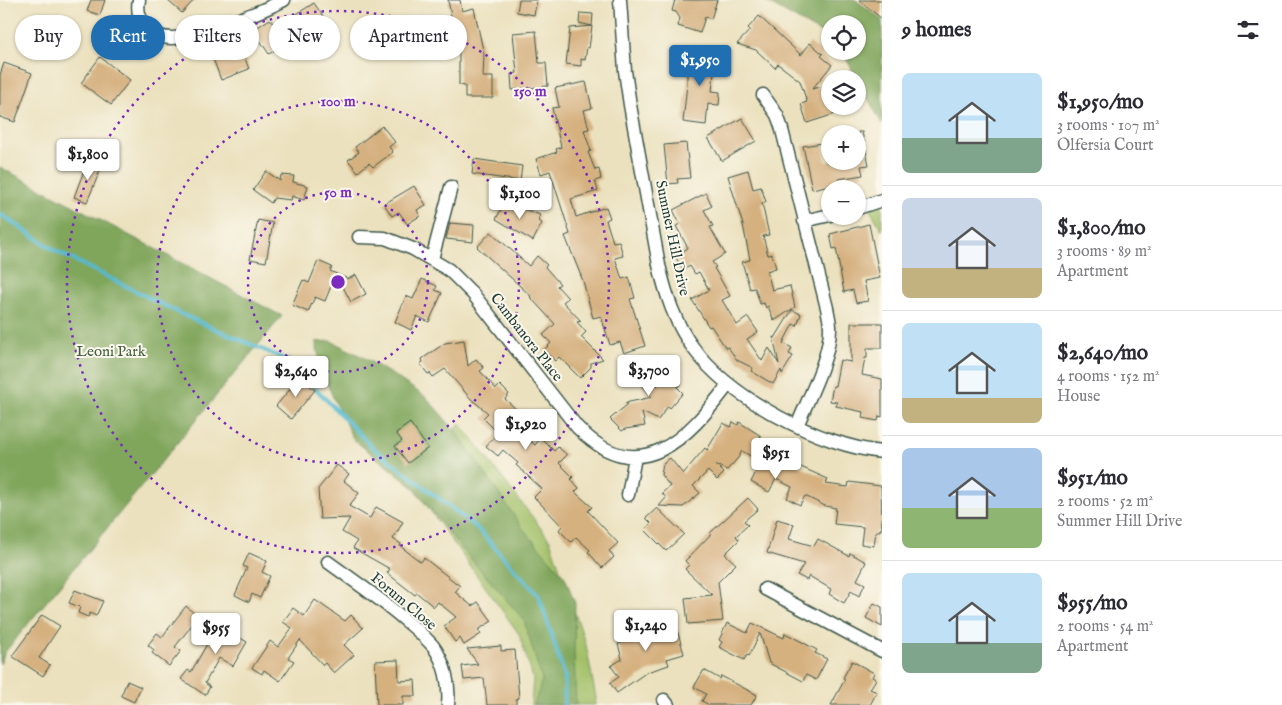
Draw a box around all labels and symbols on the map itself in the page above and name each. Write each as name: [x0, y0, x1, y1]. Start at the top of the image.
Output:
pin: $1,950: [659, 44, 741, 87]
text: 150 m: [513, 82, 547, 101]
text: 100 m: [320, 92, 356, 111]
pin: $1,800: [47, 138, 129, 181]
pin: $1,100: [479, 178, 561, 220]
street label: Summer Hill Drive: [651, 179, 694, 298]
text: 50 m: [324, 183, 352, 202]
centre of rings: [329, 273, 347, 291]
street label: Cambanora Place: [486, 289, 567, 385]
park label: Leoni Park: [76, 342, 147, 361]
pin: $3,700: [608, 354, 690, 397]
pin: $2,640: [255, 356, 337, 398]
pin: $1,920: [485, 408, 567, 451]
pin: $951: [746, 438, 806, 480]
street label: Forum Close: [367, 568, 441, 635]
pin: $1,240: [605, 610, 687, 652]
pin: $955: [186, 612, 246, 655]

